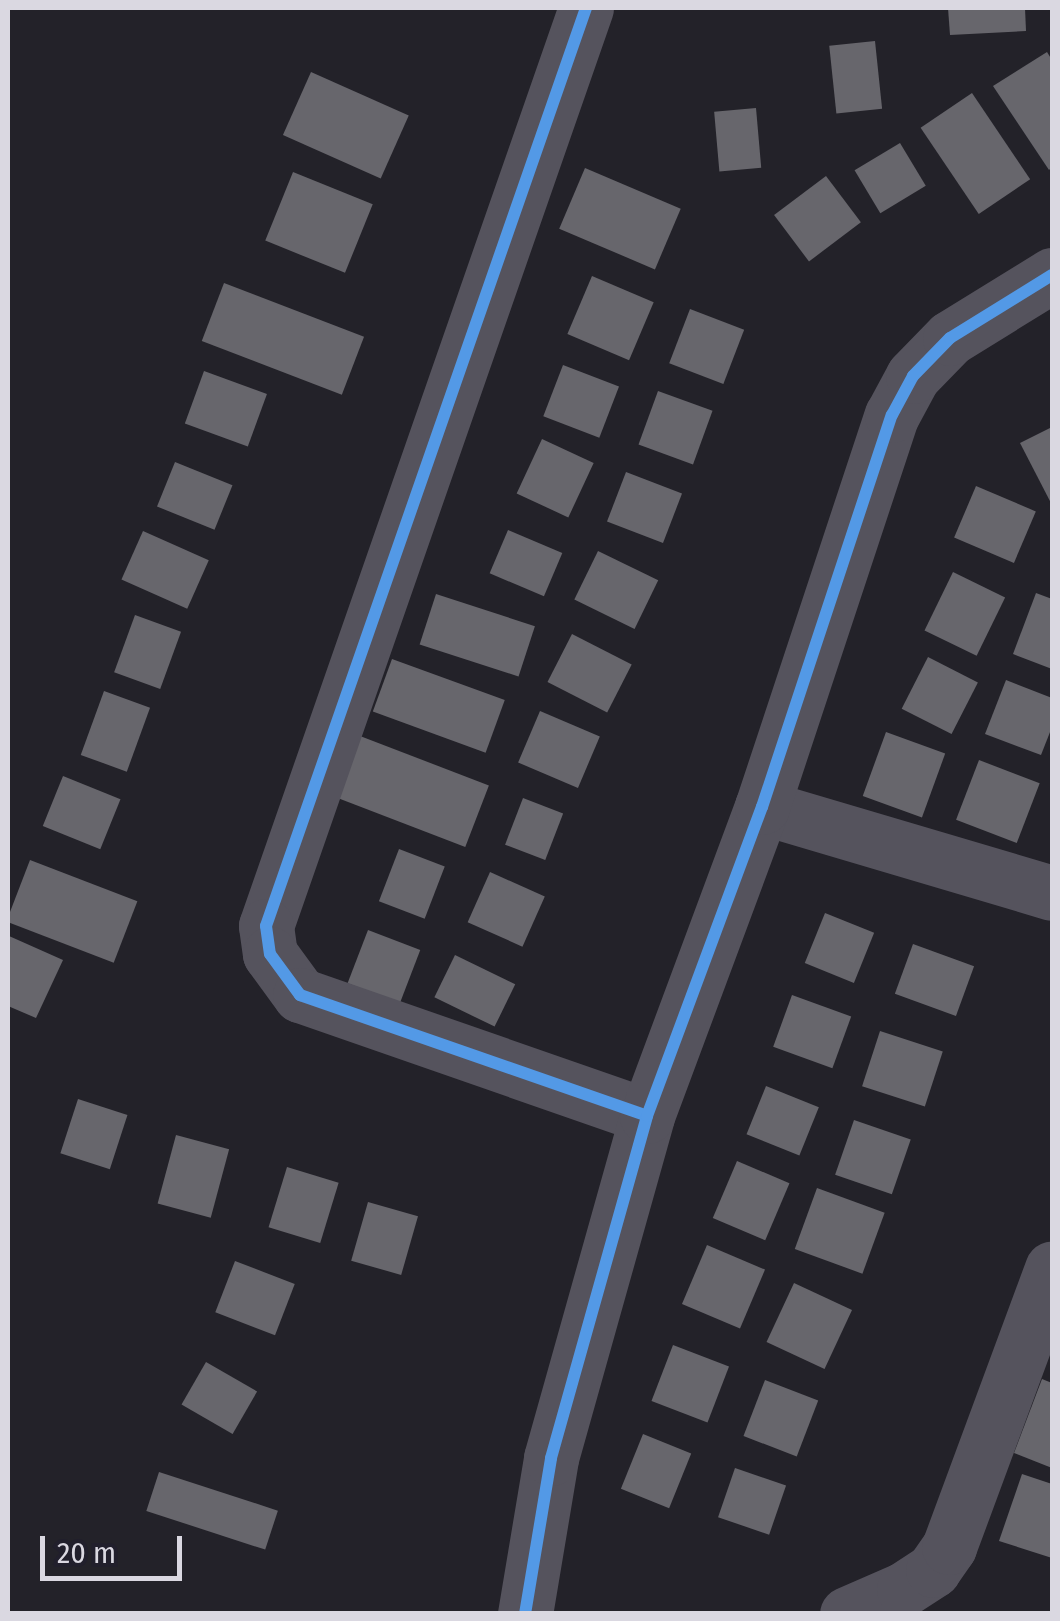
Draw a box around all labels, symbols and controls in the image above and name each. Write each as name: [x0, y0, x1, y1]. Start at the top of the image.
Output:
scale bar: [45, 1516, 188, 1578]
text: 20 m: [57, 1535, 116, 1571]

